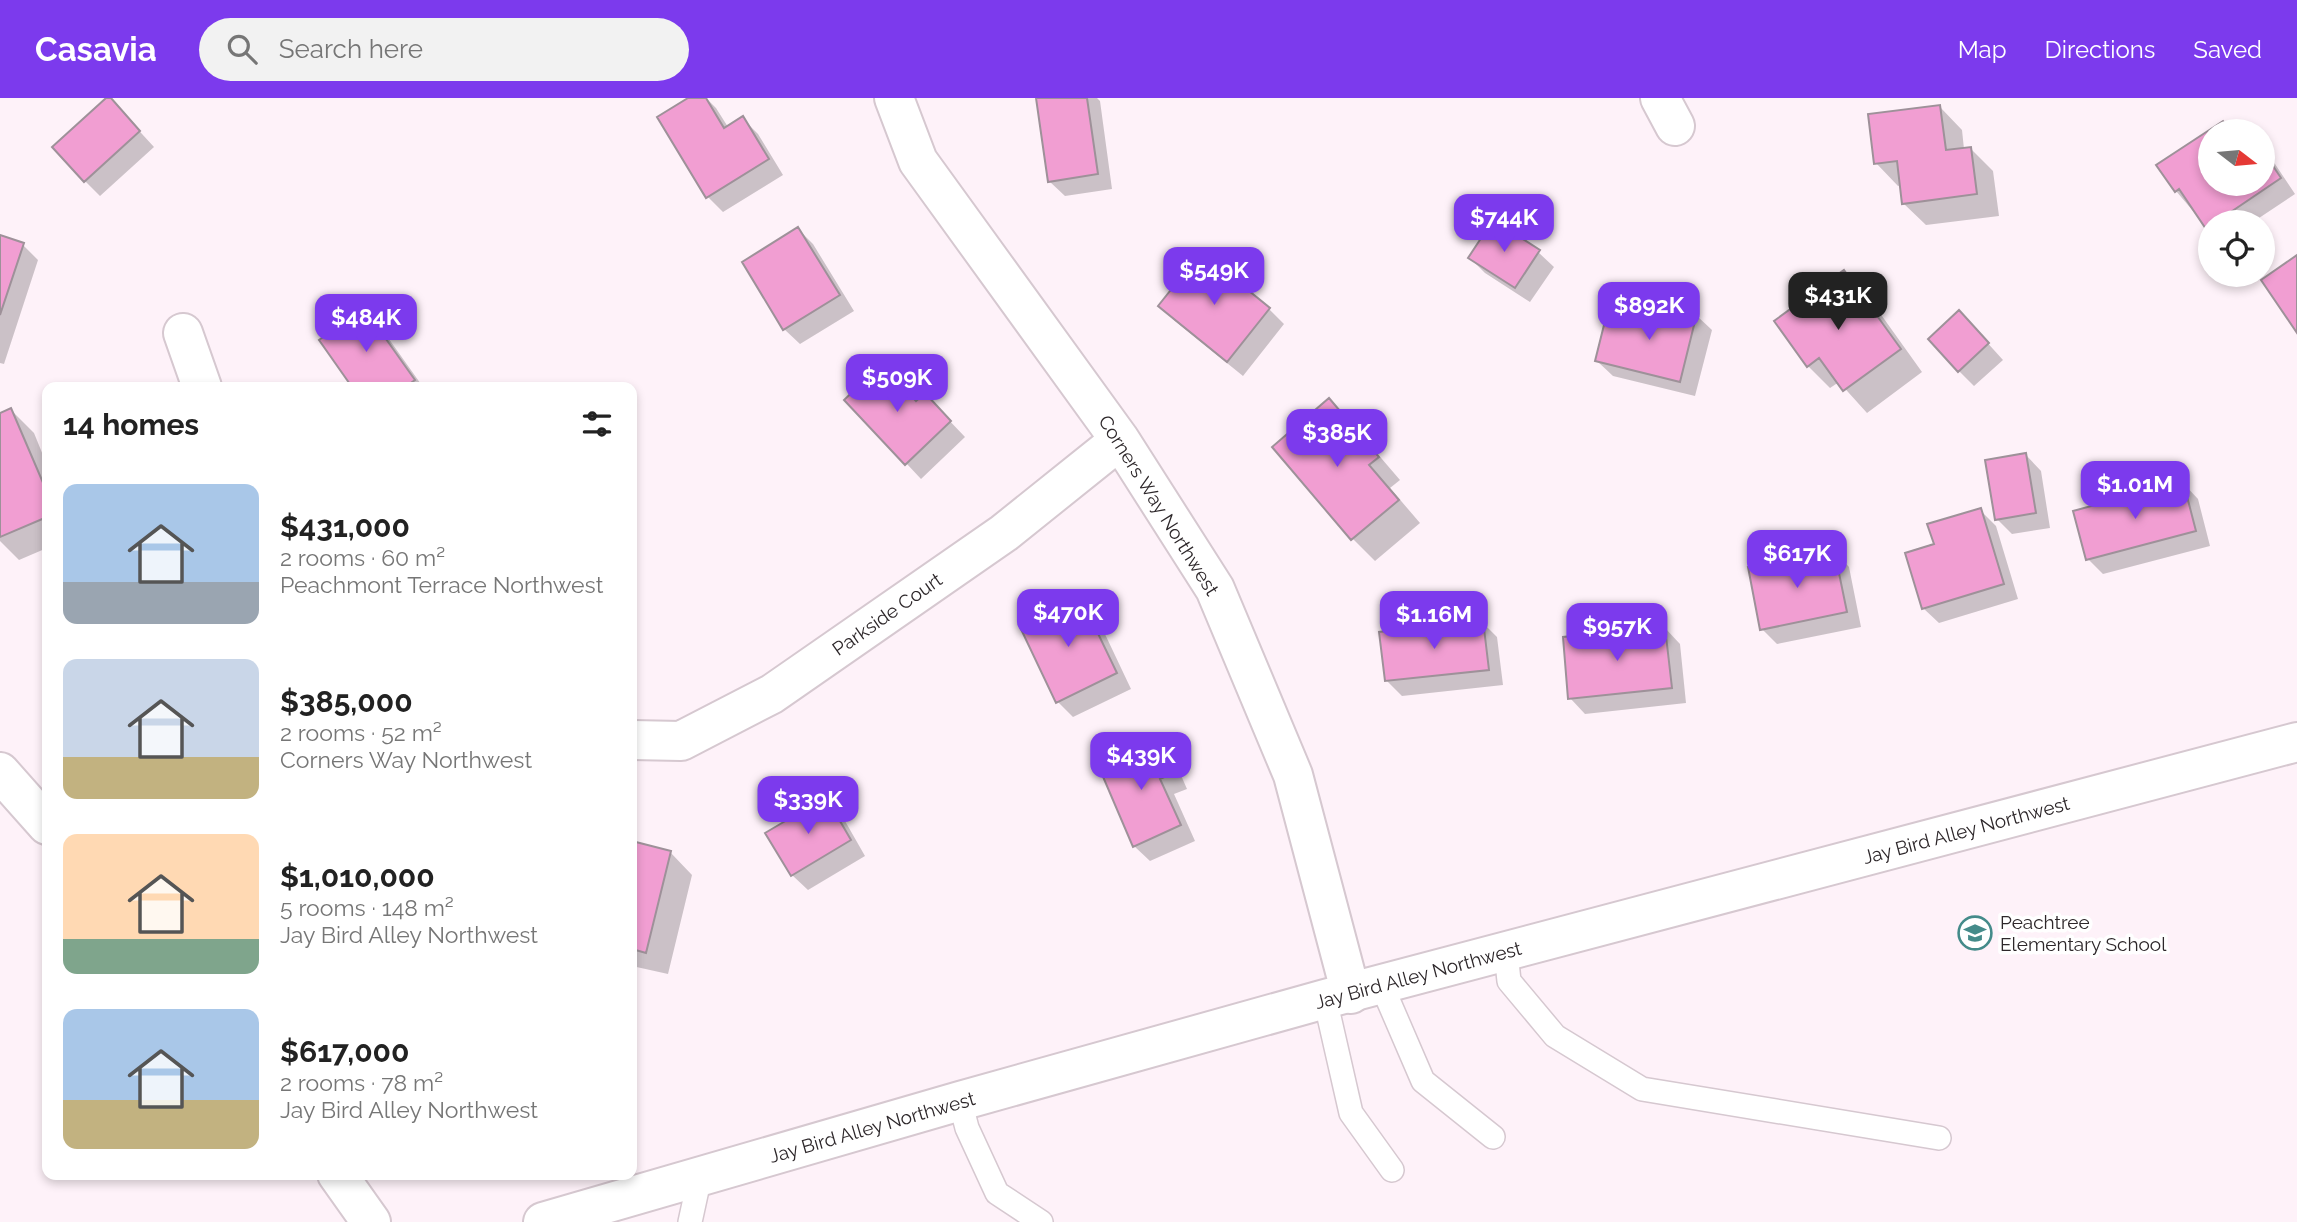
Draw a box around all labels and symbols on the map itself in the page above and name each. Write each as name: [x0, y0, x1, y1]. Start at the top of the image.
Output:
north arrow: [2198, 119, 2275, 196]
pin: $744K: [1455, 194, 1553, 254]
pin: $549K: [1165, 248, 1263, 307]
pin: $431K: [1789, 272, 1887, 332]
pin: $892K: [1600, 282, 1698, 342]
pin: $484K: [317, 294, 415, 354]
pin: $509K: [848, 354, 946, 414]
pin: $385K: [1288, 410, 1386, 469]
street label: Corners Way Northwest: [1094, 411, 1224, 600]
pin: $1.01M: [2078, 462, 2192, 521]
pin: $617K: [1748, 531, 1846, 590]
street label: Parkside Court: [828, 568, 946, 660]
pin: $470K: [1019, 589, 1117, 649]
pin: $1.16M: [1377, 592, 1491, 651]
pin: $957K: [1568, 603, 1666, 663]
pin: $439K: [1092, 732, 1190, 792]
pin: $339K: [759, 776, 857, 836]
street label: Jay Bird Alley Northwest: [1860, 792, 2072, 868]
place label: Peachtree Elementary School: [2000, 911, 2167, 955]
school or university icon: Peachtree Elementary School: [1956, 914, 1994, 952]
street label: Jay Bird Alley Northwest: [1312, 937, 1524, 1013]
street label: Jay Bird Alley Northwest: [767, 1087, 978, 1167]

